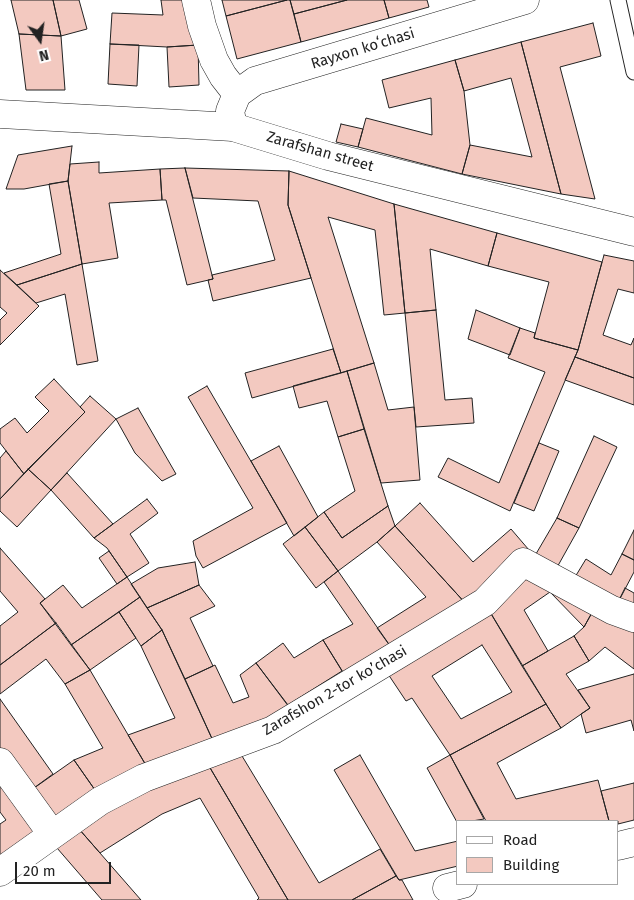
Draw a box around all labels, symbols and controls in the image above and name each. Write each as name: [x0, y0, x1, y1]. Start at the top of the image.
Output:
north arrow: [15, 15, 65, 65]
street label: Rayxon koʻchasi: [309, 25, 417, 73]
text: N: [37, 46, 50, 64]
street label: Zarafshan street: [264, 128, 376, 176]
street label: Zarafshon 2-tor koʼchasi: [260, 642, 410, 740]
legend: [456, 820, 619, 885]
text: Road: [503, 831, 538, 849]
scale bar: [18, 852, 114, 884]
text: Building: [503, 856, 559, 874]
text: 20 m: [23, 862, 56, 880]

